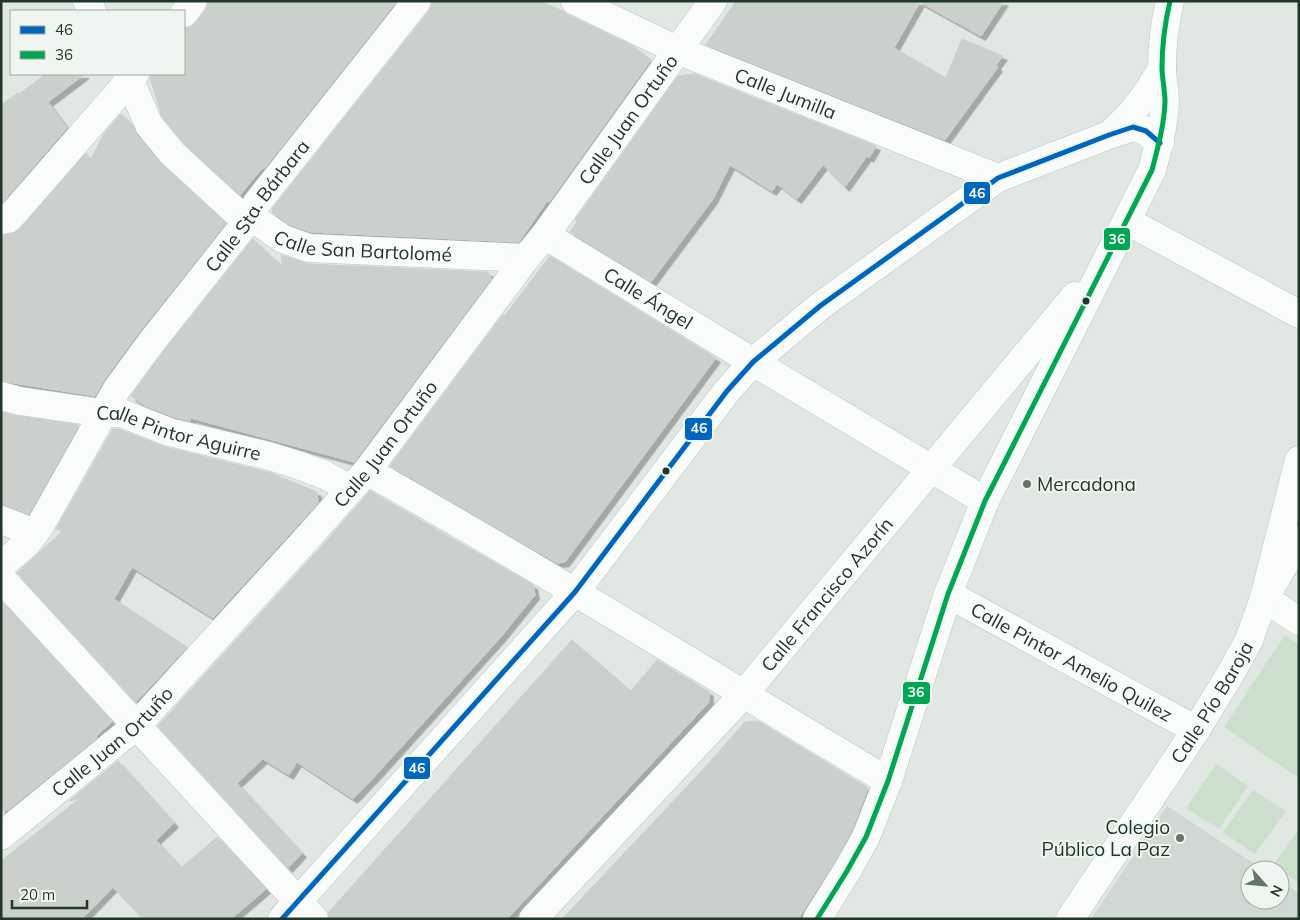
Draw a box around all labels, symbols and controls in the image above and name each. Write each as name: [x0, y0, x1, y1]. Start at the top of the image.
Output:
legend: [10, 10, 185, 75]
text: 46: [55, 20, 73, 39]
text: 36: [55, 45, 73, 64]
street label: Calle Juan Ortuño: [573, 50, 683, 189]
street label: Calle Jumilla: [731, 62, 840, 124]
street label: Calle Sta. Bárbara: [200, 135, 315, 277]
line badge: 46: [963, 181, 991, 205]
text: 46: [969, 184, 985, 202]
street label: Calle San Bartolomé: [269, 224, 452, 267]
line badge: 36: [1103, 227, 1131, 251]
text: 36: [1109, 230, 1125, 248]
street label: Calle Ángel: [599, 262, 697, 334]
unlabelled marker: [1081, 296, 1091, 306]
street label: Calle Juan Ortuño: [328, 375, 443, 512]
street label: Calle Pintor Aguirre: [96, 401, 263, 466]
line badge: 46: [684, 417, 713, 441]
text: 46: [691, 419, 707, 437]
unlabelled marker: [661, 466, 671, 476]
place label: Mercadona: [1037, 472, 1136, 496]
marker: Mercadona: [1021, 478, 1033, 490]
street label: Calle Francisco Azorín: [756, 512, 898, 677]
street label: Calle Pintor Amelio Quilez: [967, 597, 1177, 727]
street label: Calle Pío Baroja: [1165, 637, 1258, 768]
line badge: 36: [902, 681, 931, 705]
street label: Calle Juan Ortuño: [47, 682, 178, 802]
text: 36: [908, 683, 924, 701]
line badge: 46: [403, 756, 431, 780]
text: 46: [409, 759, 425, 777]
place label: Colegio Público La Paz: [1041, 815, 1170, 861]
marker: Colegio Público La Paz: [1174, 832, 1186, 844]
north arrow: [1240, 860, 1290, 910]
scale bar: [12, 878, 88, 910]
text: N: [1266, 882, 1287, 900]
text: 20 m: [20, 885, 55, 904]

